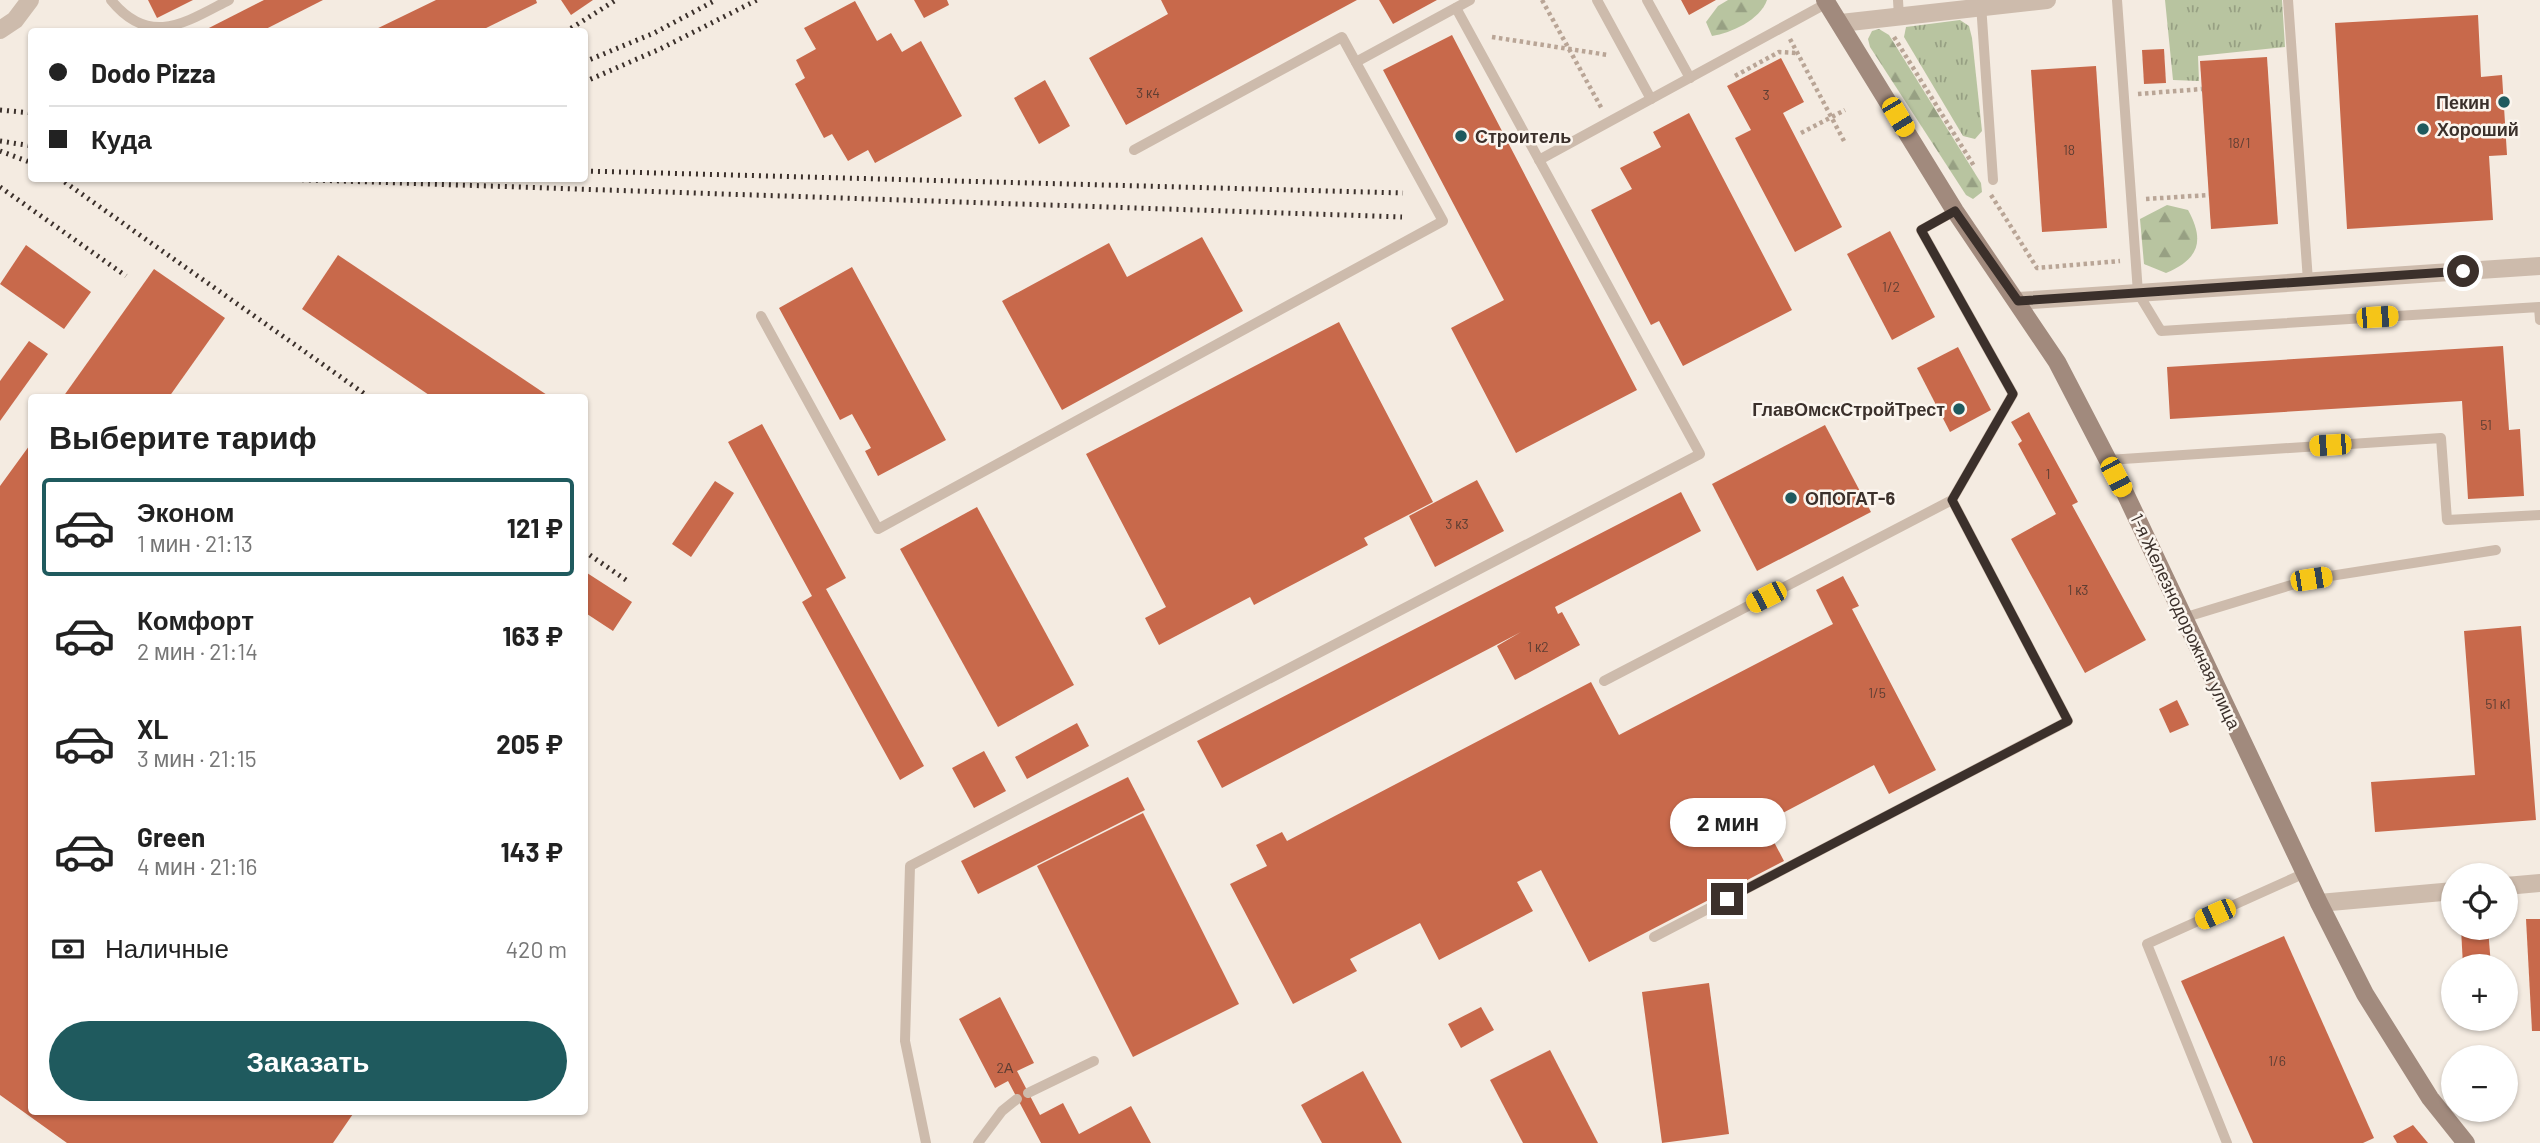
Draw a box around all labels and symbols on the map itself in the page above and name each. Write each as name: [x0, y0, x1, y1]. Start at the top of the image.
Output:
house number: 3 к4: [1136, 84, 1160, 101]
house number: 3: [1762, 86, 1770, 103]
place label: Пекин: [2436, 91, 2490, 113]
car: [1879, 94, 1918, 140]
marker: Пекин: [2496, 94, 2512, 110]
place label: Хороший: [2437, 118, 2519, 140]
marker: Хороший: [2415, 121, 2431, 137]
place label: Строитель: [1475, 125, 1571, 147]
marker: Строитель: [1453, 128, 1469, 144]
house number: 18/1: [2228, 134, 2250, 151]
house number: 18: [2063, 141, 2075, 158]
route start: [2447, 255, 2479, 287]
house number: 1/2: [1882, 278, 1900, 295]
car: [2356, 305, 2399, 329]
place label: ГлавОмскСтройТрест: [1752, 398, 1945, 420]
marker: ГлавОмскСтройТрест: [1951, 401, 1967, 417]
house number: 51: [2480, 416, 2492, 433]
car: [2309, 433, 2352, 457]
car: [2097, 454, 2136, 500]
house number: 1: [2046, 465, 2050, 482]
place label: ОПОГАТ-6: [1805, 487, 1895, 509]
marker: ОПОГАТ-6: [1783, 490, 1799, 506]
street label: 1-я Железнодорожная улица: [2126, 510, 2246, 733]
house number: 3 к3: [1445, 515, 1469, 532]
car: [2289, 565, 2334, 593]
car: [1743, 578, 1790, 616]
house number: 1 к3: [2067, 581, 2089, 598]
house number: 1 к2: [1527, 638, 1549, 655]
house number: 1/5: [1868, 684, 1886, 701]
house number: 51 к1: [2485, 695, 2511, 712]
callout: 2 мин: [1669, 797, 1785, 846]
route end: [1711, 883, 1743, 915]
car: [2192, 896, 2239, 932]
house number: 1/6: [2268, 1052, 2286, 1069]
house number: 2А: [997, 1059, 1014, 1076]

